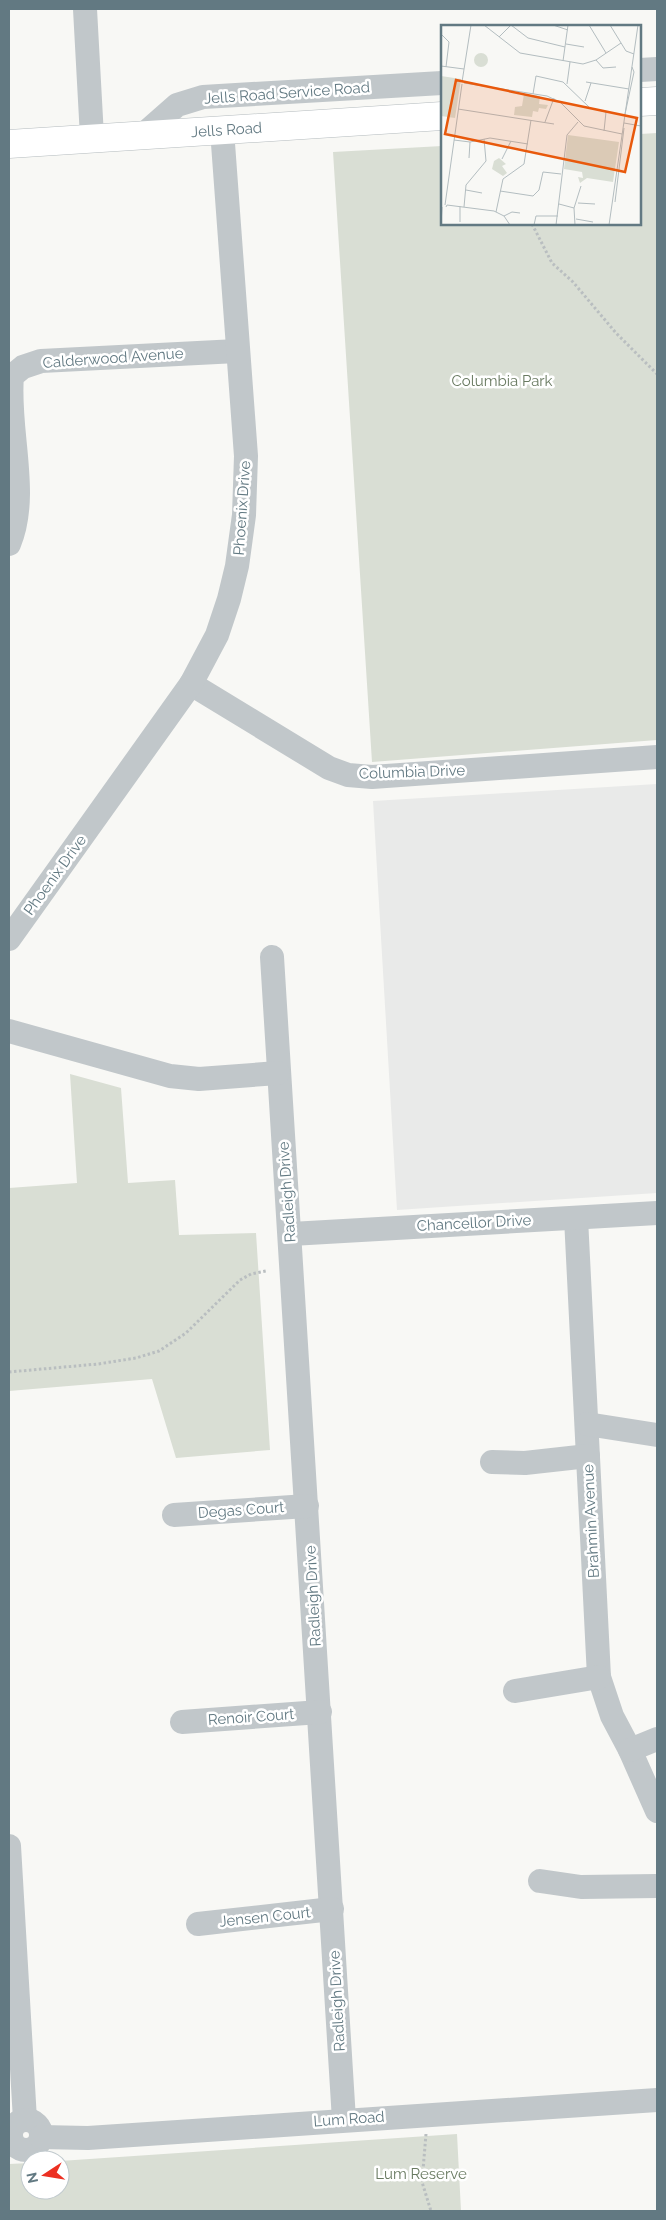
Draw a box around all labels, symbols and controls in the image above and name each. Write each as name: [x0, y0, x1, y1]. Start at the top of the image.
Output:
inset map: [441, 25, 641, 225]
street label: Jells Road Service Road: [204, 78, 370, 108]
street label: Jells Road: [190, 119, 263, 141]
street label: Calderwood Avenue: [42, 344, 184, 372]
park label: Columbia Park: [451, 372, 553, 390]
street label: Phoenix Drive: [230, 460, 254, 556]
street label: Columbia Drive: [359, 761, 466, 783]
street label: Phoenix Drive: [20, 831, 90, 919]
street label: Radleigh Drive: [274, 1141, 300, 1243]
street label: Chancellor Drive: [416, 1211, 532, 1235]
street label: Brahmin Avenue: [579, 1463, 603, 1578]
street label: Degas Court: [197, 1498, 285, 1522]
street label: Radleigh Drive: [301, 1545, 325, 1647]
street label: Renoir Court: [207, 1705, 295, 1729]
street label: Jensen Court: [218, 1903, 312, 1931]
street label: Radleigh Drive: [325, 1950, 349, 2052]
street label: Lum Road: [313, 2108, 385, 2130]
north arrow: [20, 2150, 70, 2200]
park label: Lum Reserve: [375, 2165, 467, 2183]
text: N: [23, 2171, 41, 2185]

